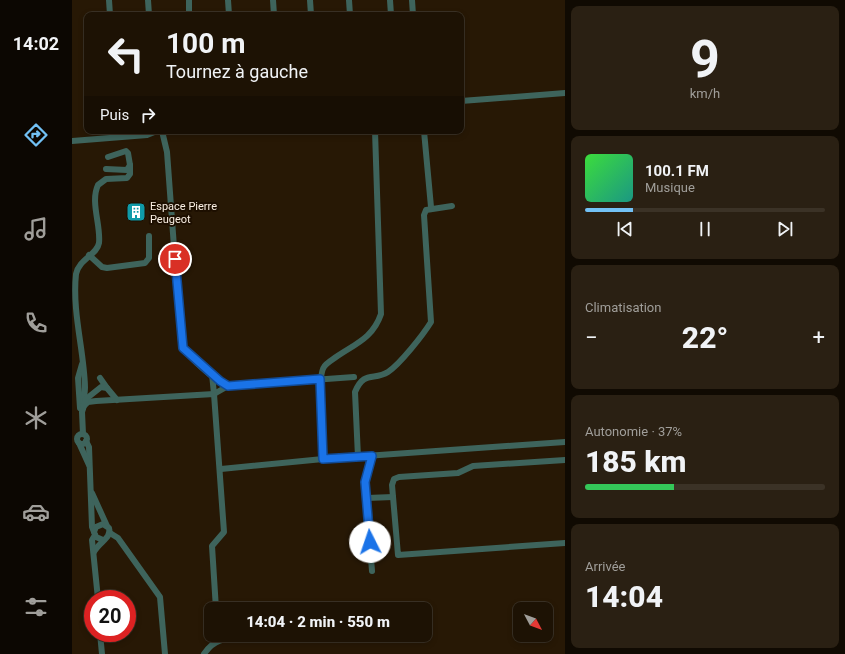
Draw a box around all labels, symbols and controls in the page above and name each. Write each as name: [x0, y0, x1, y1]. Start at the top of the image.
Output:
text: 100 m: [166, 27, 245, 60]
icon: left: [100, 28, 152, 80]
text: 9: [690, 29, 720, 90]
text: 14:02: [13, 33, 59, 54]
text: Tournez à gauche: [166, 61, 308, 82]
text: km/h: [690, 86, 720, 101]
icon: right: [137, 104, 159, 126]
text: Puis: [100, 106, 129, 124]
icon: directions: [22, 121, 50, 149]
text: 100.1 FM: [645, 162, 709, 180]
text: Musique: [645, 180, 695, 195]
place label: Espace Pierre Peugeot: [150, 200, 217, 226]
building icon: Espace Pierre Peugeot: [125, 201, 147, 223]
icon: music: [22, 215, 50, 243]
icon: previous: [614, 218, 636, 240]
icon: pause: [694, 218, 716, 240]
icon: next: [774, 218, 796, 240]
pin: [158, 242, 192, 276]
icon: arrive: [164, 248, 186, 270]
text: Climatisation: [585, 300, 661, 315]
icon: phone: [22, 309, 50, 337]
text: 22°: [682, 320, 728, 355]
text: −: [585, 325, 598, 350]
text: +: [813, 325, 825, 350]
icon: climate: [22, 404, 50, 432]
text: Autonomie · 37%: [585, 424, 682, 439]
text: 185 km: [585, 444, 687, 479]
icon: car: [22, 498, 50, 526]
position arrow: [349, 521, 391, 563]
text: Arrivée: [585, 559, 625, 574]
text: 14:04: [585, 579, 663, 614]
speed limit sign: 20: [84, 590, 136, 642]
icon: filters: [22, 593, 50, 621]
north arrow: [513, 602, 553, 642]
map controls: [513, 602, 553, 642]
text: 14:04 · 2 min · 550 m: [246, 613, 390, 631]

